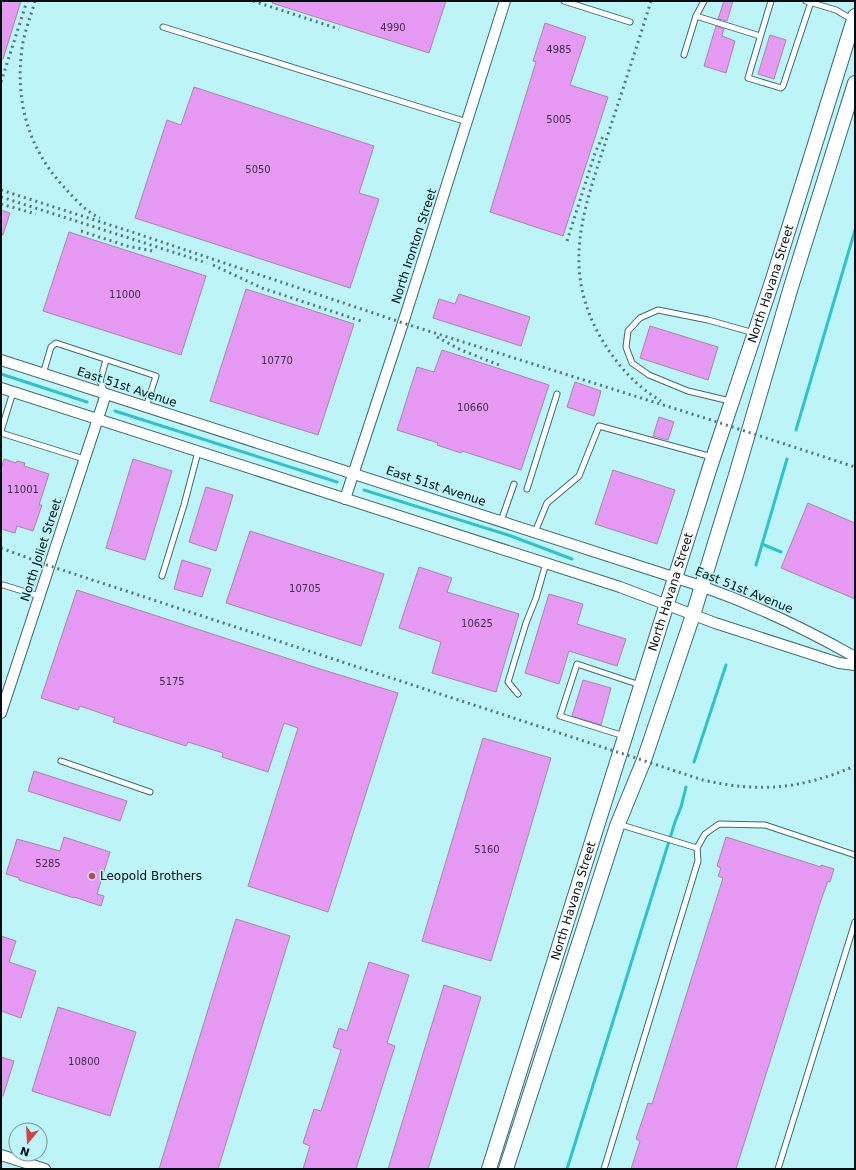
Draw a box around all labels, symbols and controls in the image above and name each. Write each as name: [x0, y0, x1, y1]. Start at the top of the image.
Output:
house number: 4990: [380, 22, 406, 33]
house number: 4985: [546, 44, 572, 55]
house number: 5005: [546, 114, 572, 125]
house number: 5050: [245, 164, 271, 175]
street label: North Ironton Street: [389, 186, 439, 305]
street label: North Havana Street: [745, 223, 797, 345]
house number: 11000: [109, 289, 141, 300]
house number: 10770: [261, 355, 293, 366]
street label: East 51st Avenue: [75, 364, 179, 410]
house number: 10660: [457, 402, 489, 413]
street label: East 51st Avenue: [384, 463, 488, 509]
house number: 11001: [7, 484, 39, 495]
street label: North Joliet Street: [18, 497, 64, 603]
street label: North Havana Street: [645, 531, 696, 653]
street label: East 51st Avenue: [693, 564, 795, 616]
house number: 10705: [289, 583, 321, 594]
house number: 10625: [461, 618, 493, 629]
house number: 5175: [159, 676, 185, 687]
street label: North Havana Street: [548, 840, 599, 962]
house number: 5160: [474, 844, 500, 855]
house number: 5285: [35, 858, 61, 869]
place label: Leopold Brothers: [100, 869, 202, 883]
marker: Leopold Brothers: [87, 871, 97, 881]
house number: 10800: [68, 1056, 100, 1067]
north arrow: [8, 1122, 48, 1162]
text: N: [19, 1143, 31, 1159]

